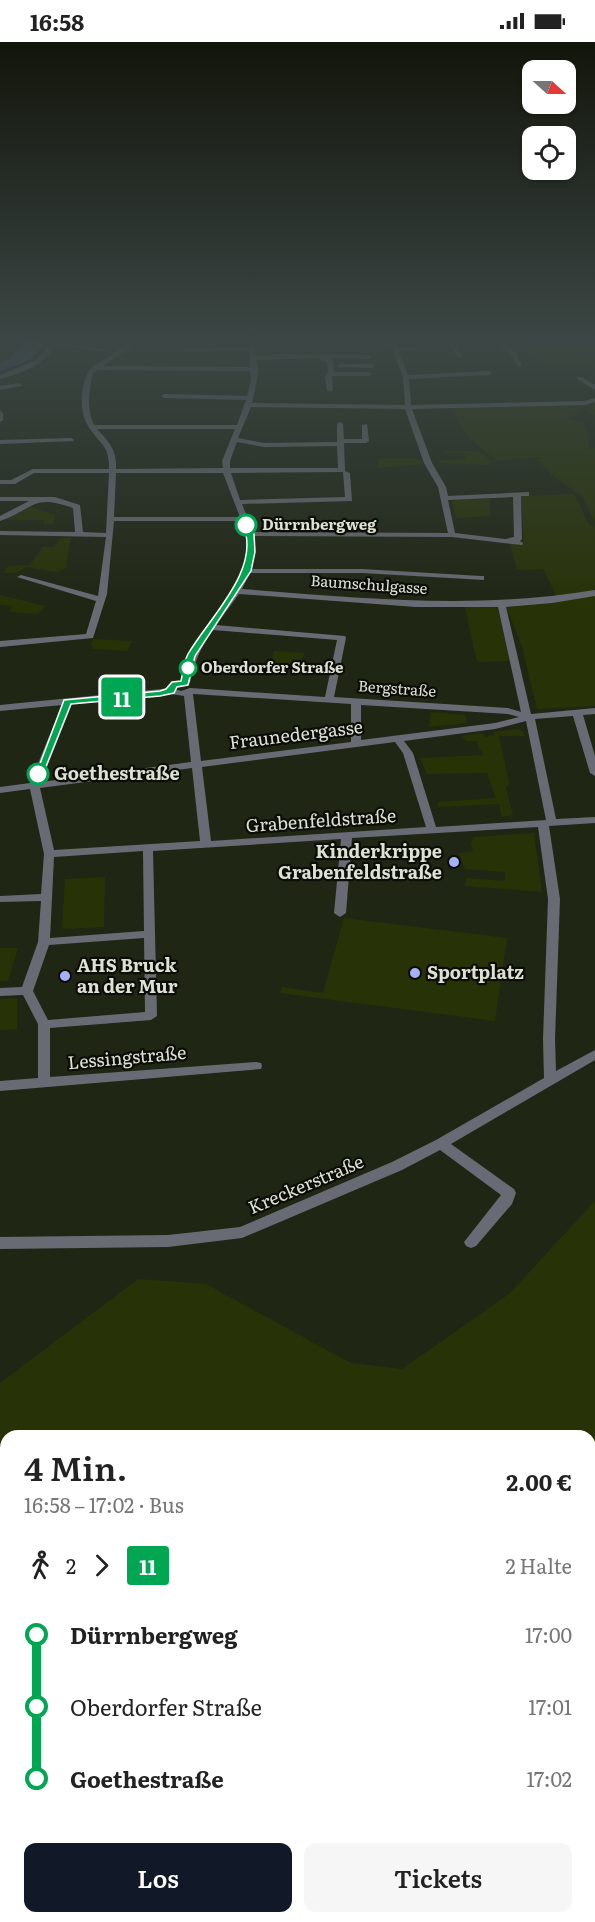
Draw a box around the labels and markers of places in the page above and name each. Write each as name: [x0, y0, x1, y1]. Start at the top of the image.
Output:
place label: Dürrnbergweg: [262, 512, 377, 535]
marker: Dürrnbergweg: [235, 514, 257, 536]
place label: Oberdorfer Straße: [201, 655, 344, 678]
marker: Oberdorfer Straße: [179, 659, 197, 677]
place label: Goethestraße: [54, 759, 180, 786]
marker: Goethestraße: [27, 763, 49, 785]
place label: Kinderkrippe Grabenfeldstraße: [278, 837, 442, 885]
marker: Kinderkrippe Grabenfeldstraße: [447, 855, 461, 869]
place label: AHS Bruck an der Mur: [77, 951, 178, 999]
place label: Sportplatz: [427, 958, 524, 985]
marker: Sportplatz: [408, 966, 422, 980]
marker: AHS Bruck an der Mur: [58, 969, 72, 983]

